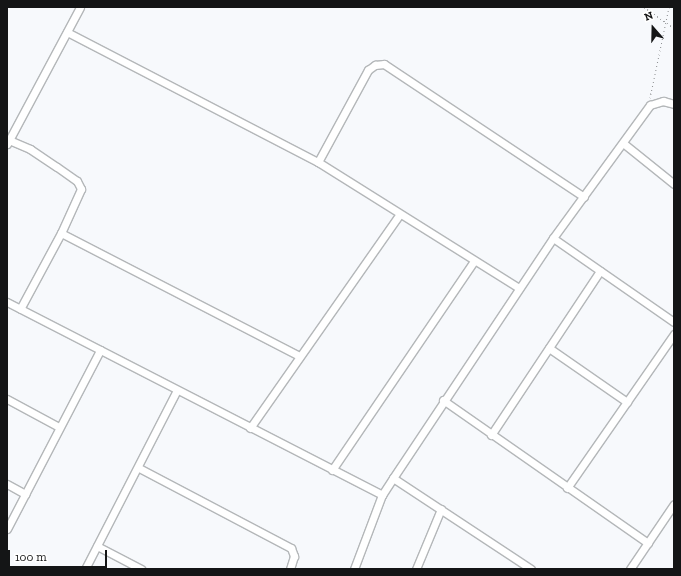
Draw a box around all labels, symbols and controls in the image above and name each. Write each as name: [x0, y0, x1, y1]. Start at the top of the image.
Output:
north arrow: [633, 8, 673, 48]
text: N: [643, 9, 655, 24]
scale bar: [10, 542, 109, 568]
text: 100 m: [15, 550, 47, 564]

